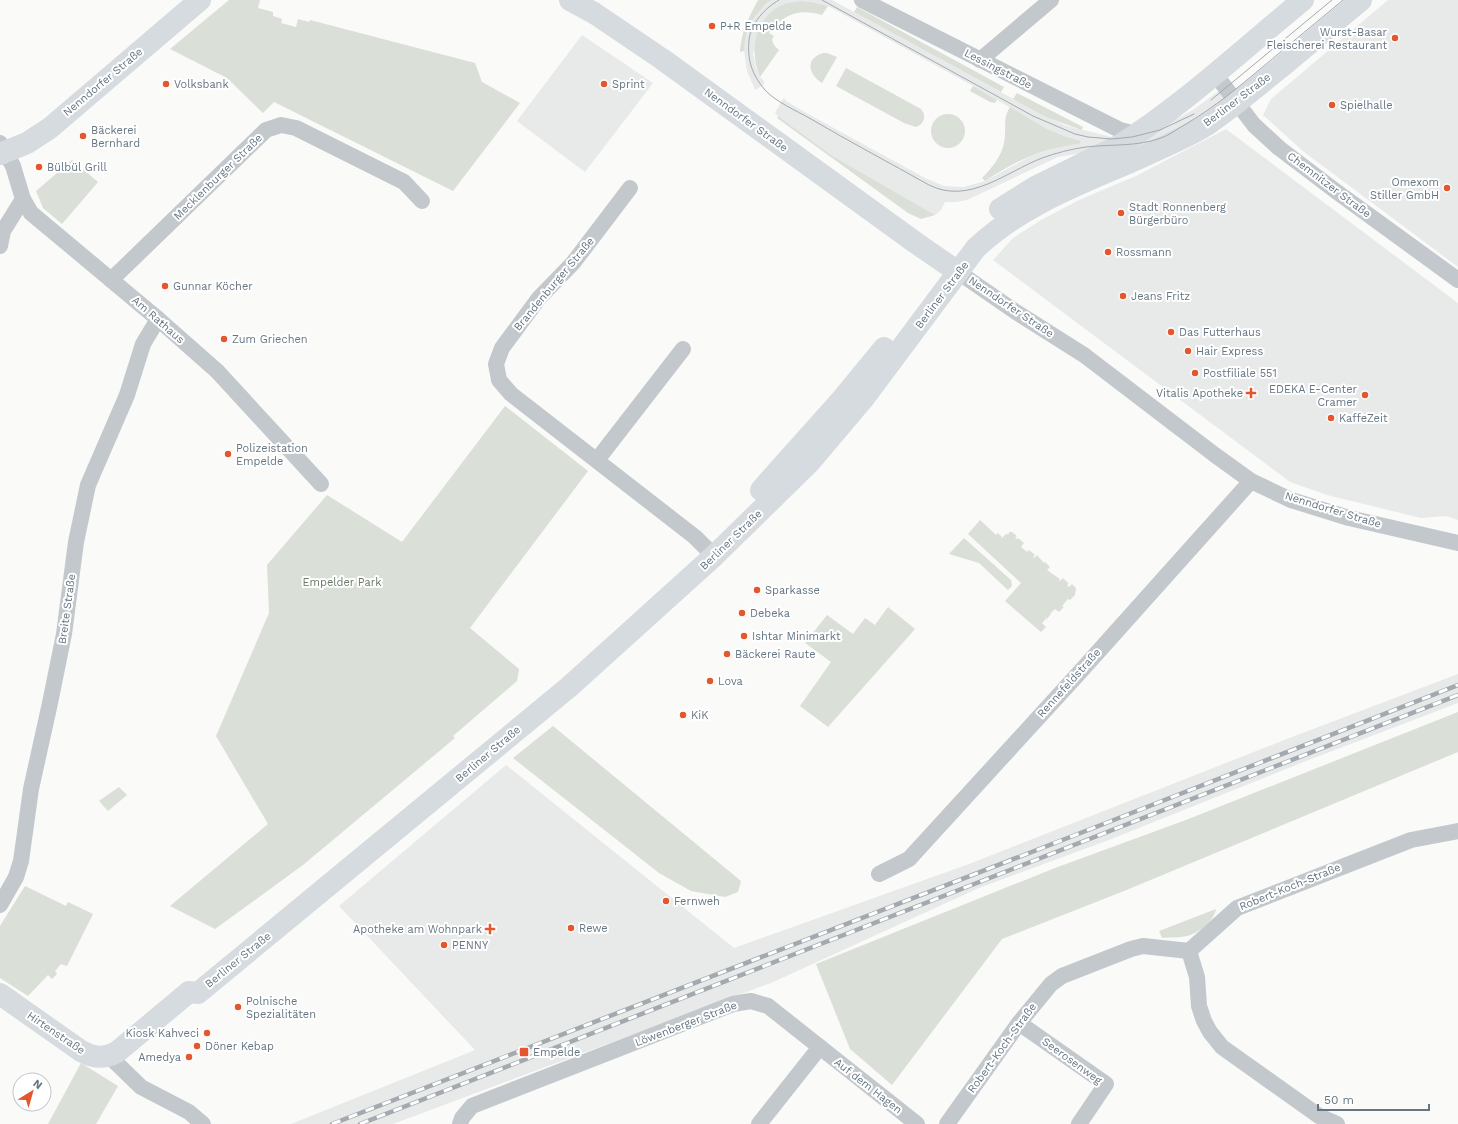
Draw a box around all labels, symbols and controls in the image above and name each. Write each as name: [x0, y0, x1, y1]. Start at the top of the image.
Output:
place label: P+R Empelde: [720, 20, 792, 33]
marker: P+R Empelde: [707, 21, 717, 31]
place label: Wurst-Basar Fleischerei Restaurant: [1266, 26, 1388, 52]
marker: Wurst-Basar Fleischerei Restaurant: [1390, 33, 1400, 43]
street label: Nenndorfer Straße: [61, 45, 145, 119]
street label: Lessingstraße: [962, 46, 1034, 92]
street label: Berliner Straße: [1201, 70, 1273, 130]
place label: Volksbank: [174, 78, 229, 91]
place label: Sprint: [612, 78, 645, 91]
marker: Volksbank: [161, 79, 171, 89]
marker: Sprint: [599, 79, 609, 89]
street label: Nenndorfer Straße: [702, 85, 790, 155]
place label: Spielhalle: [1340, 99, 1393, 112]
marker: Spielhalle: [1327, 100, 1337, 110]
place label: Bäckerei Bernhard: [91, 124, 140, 150]
marker: Bäckerei Bernhard: [78, 131, 88, 141]
street label: Mecklenburger Straße: [171, 131, 265, 223]
street label: Chemnitzer Straße: [1285, 149, 1373, 221]
place label: Bülbül Grill: [47, 161, 107, 174]
marker: Bülbül Grill: [34, 162, 44, 172]
place label: Omexom Stiller GmbH: [1370, 176, 1439, 202]
marker: Omexom Stiller GmbH: [1442, 183, 1452, 193]
place label: Stadt Ronnenberg Bürgerbüro: [1129, 201, 1226, 227]
marker: Stadt Ronnenberg Bürgerbüro: [1116, 208, 1126, 218]
street label: Brandenburger Straße: [511, 235, 597, 333]
place label: Rossmann: [1116, 246, 1172, 259]
marker: Rossmann: [1103, 247, 1113, 257]
street label: Berliner Straße: [912, 259, 972, 331]
street label: Nenndorfer Straße: [966, 274, 1056, 340]
place label: Gunnar Köcher: [173, 280, 253, 293]
marker: Gunnar Köcher: [160, 281, 170, 291]
place label: Jeans Fritz: [1131, 290, 1190, 303]
marker: Jeans Fritz: [1118, 291, 1128, 301]
street label: Am Rathaus: [129, 294, 187, 346]
place label: Das Futterhaus: [1179, 326, 1261, 339]
marker: Das Futterhaus: [1166, 327, 1176, 337]
place label: Zum Griechen: [232, 333, 308, 346]
marker: Zum Griechen: [219, 334, 229, 344]
place label: Hair Express: [1196, 345, 1263, 358]
marker: Hair Express: [1183, 346, 1193, 356]
place label: Postfiliale 551: [1203, 367, 1277, 380]
marker: Postfiliale 551: [1190, 368, 1200, 378]
place label: EDEKA E-Center Cramer: [1269, 383, 1357, 409]
place label: Vitalis Apotheke: [1156, 387, 1243, 400]
marker: Vitalis Apotheke: [1246, 388, 1256, 398]
marker: EDEKA E-Center Cramer: [1360, 390, 1370, 400]
place label: KaffeZeit: [1339, 412, 1388, 425]
marker: KaffeZeit: [1326, 413, 1336, 423]
place label: Polizeistation Empelde: [236, 442, 308, 468]
marker: Polizeistation Empelde: [223, 449, 233, 459]
street label: Nenndorfer Straße: [1283, 489, 1383, 531]
street label: Berliner Straße: [697, 507, 765, 573]
street label: Breite Straße: [56, 573, 78, 645]
park label: Empelder Park: [302, 576, 382, 589]
place label: Sparkasse: [765, 584, 820, 597]
marker: Sparkasse: [752, 585, 762, 595]
place label: Debeka: [750, 607, 790, 620]
marker: Debeka: [737, 608, 747, 618]
place label: Ishtar Minimarkt: [752, 630, 841, 643]
marker: Ishtar Minimarkt: [739, 631, 749, 641]
street label: Rennefeldstraße: [1035, 646, 1103, 720]
place label: Bäckerei Raute: [735, 648, 816, 661]
marker: Bäckerei Raute: [722, 649, 732, 659]
place label: Lova: [718, 675, 743, 688]
marker: Lova: [705, 676, 715, 686]
place label: KiK: [691, 709, 708, 722]
marker: KiK: [678, 710, 688, 720]
street label: Berliner Straße: [453, 723, 523, 785]
street label: Robert-Koch-Straße: [1237, 861, 1343, 913]
place label: Fernweh: [674, 895, 720, 908]
marker: Fernweh: [661, 896, 671, 906]
place label: Rewe: [579, 922, 608, 935]
place label: Apotheke am Wohnpark: [353, 923, 482, 936]
marker: Rewe: [566, 923, 576, 933]
marker: Apotheke am Wohnpark: [485, 924, 495, 934]
street label: Berliner Straße: [203, 930, 273, 990]
place label: PENNY: [452, 939, 489, 952]
marker: PENNY: [439, 940, 449, 950]
place label: Polnische Spezialitäten: [246, 995, 316, 1021]
street label: Löwenberger Straße: [633, 999, 739, 1049]
street label: Robert-Koch-Straße: [965, 1000, 1039, 1096]
marker: Polnische Spezialitäten: [233, 1002, 243, 1012]
street label: Hirtenstraße: [25, 1009, 87, 1057]
place label: Kiosk Kahveci: [126, 1027, 199, 1040]
marker: Kiosk Kahveci: [202, 1028, 212, 1038]
street label: Seerosenweg: [1040, 1035, 1105, 1087]
place label: Döner Kebap: [205, 1040, 274, 1053]
marker: Döner Kebap: [192, 1041, 202, 1051]
marker: Empelde: [518, 1046, 530, 1058]
place label: Empelde: [533, 1046, 580, 1059]
place label: Amedya: [138, 1051, 181, 1064]
marker: Amedya: [184, 1052, 194, 1062]
street label: Auf dem Hagen: [832, 1056, 904, 1116]
north arrow: [12, 1072, 52, 1112]
text: N: [31, 1077, 45, 1092]
scale bar: [1318, 1086, 1429, 1112]
text: 50 m: [1324, 1093, 1354, 1107]

